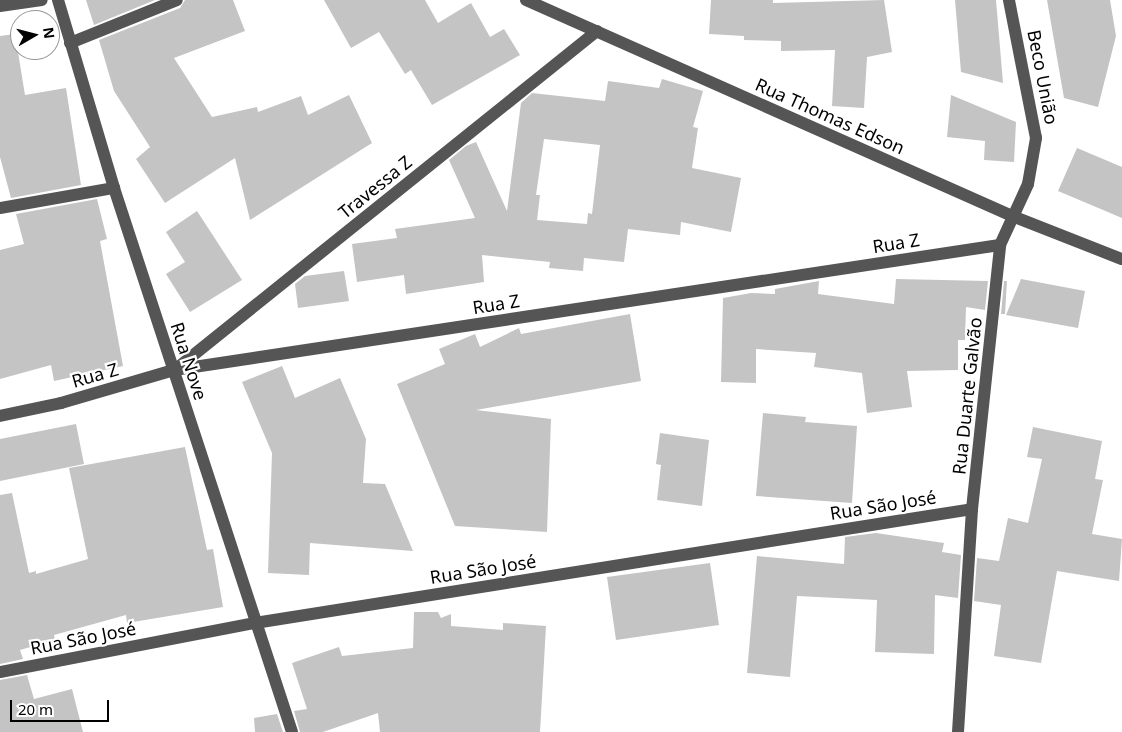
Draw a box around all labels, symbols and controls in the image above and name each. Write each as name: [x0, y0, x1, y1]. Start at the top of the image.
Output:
north arrow: [10, 10, 60, 60]
text: N: [39, 26, 60, 40]
street label: Beco União: [1023, 28, 1063, 126]
street label: Rua Thomas Edson: [752, 73, 908, 159]
street label: Travessa Z: [334, 151, 416, 223]
street label: Rua Z: [871, 229, 921, 257]
street label: Rua Z: [471, 290, 521, 318]
street label: Rua Duarte Galvão: [948, 316, 986, 476]
street label: Rua Nove: [166, 319, 212, 403]
street label: Rua Z: [69, 358, 121, 392]
street label: Rua São José: [828, 486, 938, 524]
street label: Rua São José: [428, 550, 538, 588]
street label: Rua São José: [28, 617, 138, 659]
scale bar: [12, 690, 111, 722]
text: 20 m: [18, 699, 53, 719]

